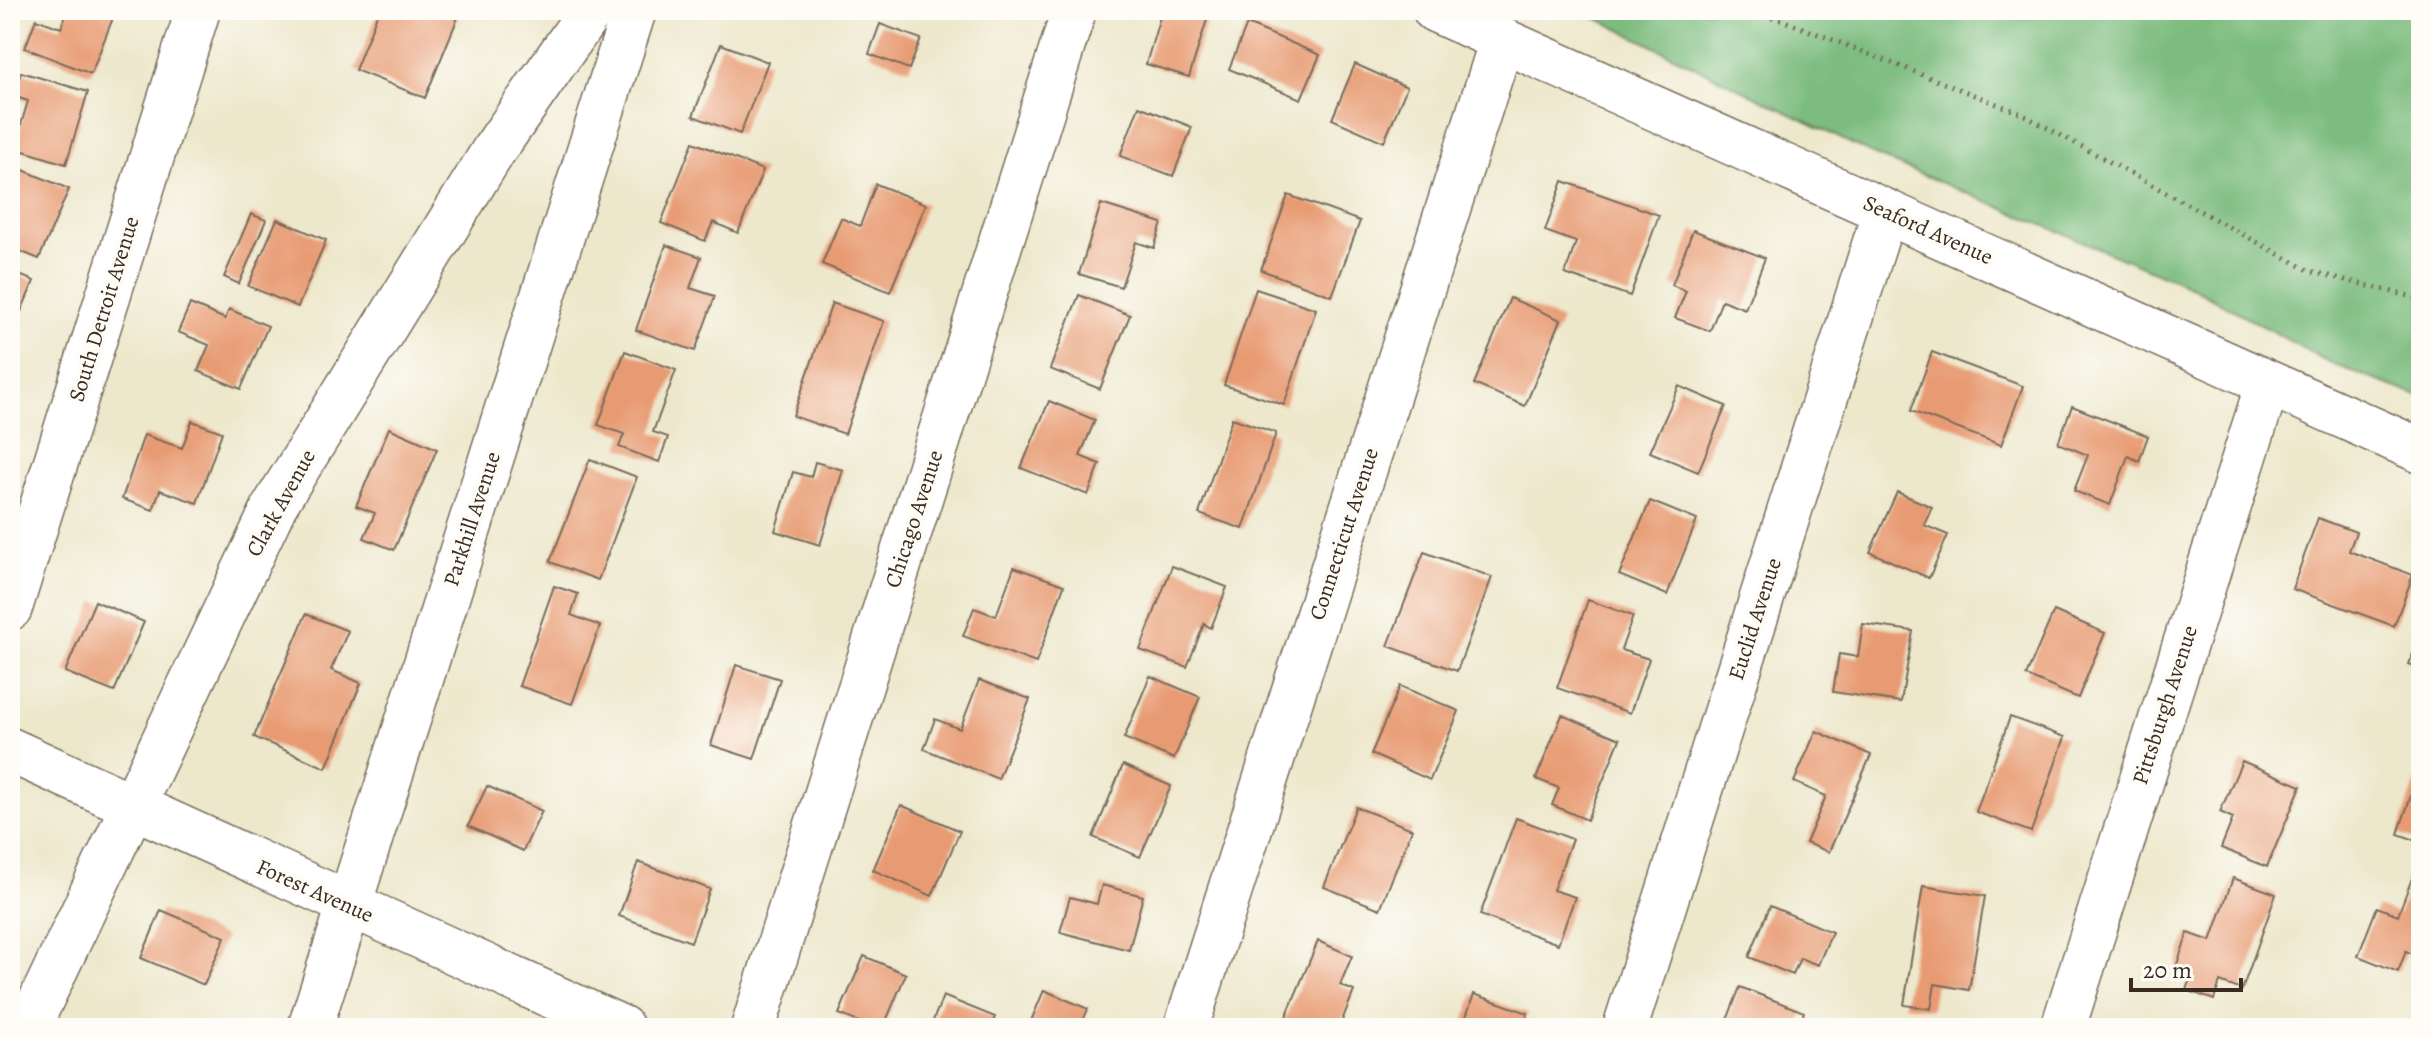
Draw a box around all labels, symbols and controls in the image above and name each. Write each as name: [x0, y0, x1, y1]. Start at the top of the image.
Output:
street label: Seaford Avenue: [1858, 188, 1998, 272]
street label: South Detroit Avenue: [62, 213, 146, 405]
street label: Clark Avenue: [239, 444, 323, 562]
street label: Connecticut Avenue: [1302, 444, 1386, 624]
street label: Chicago Avenue: [878, 446, 950, 592]
street label: Parkhill Avenue: [436, 448, 508, 590]
street label: Euclid Avenue: [1721, 554, 1789, 684]
street label: Pittsburgh Avenue: [2125, 622, 2205, 788]
street label: Forest Avenue: [252, 852, 378, 930]
scale bar: [2131, 942, 2241, 992]
text: 20 m: [2143, 954, 2192, 986]

